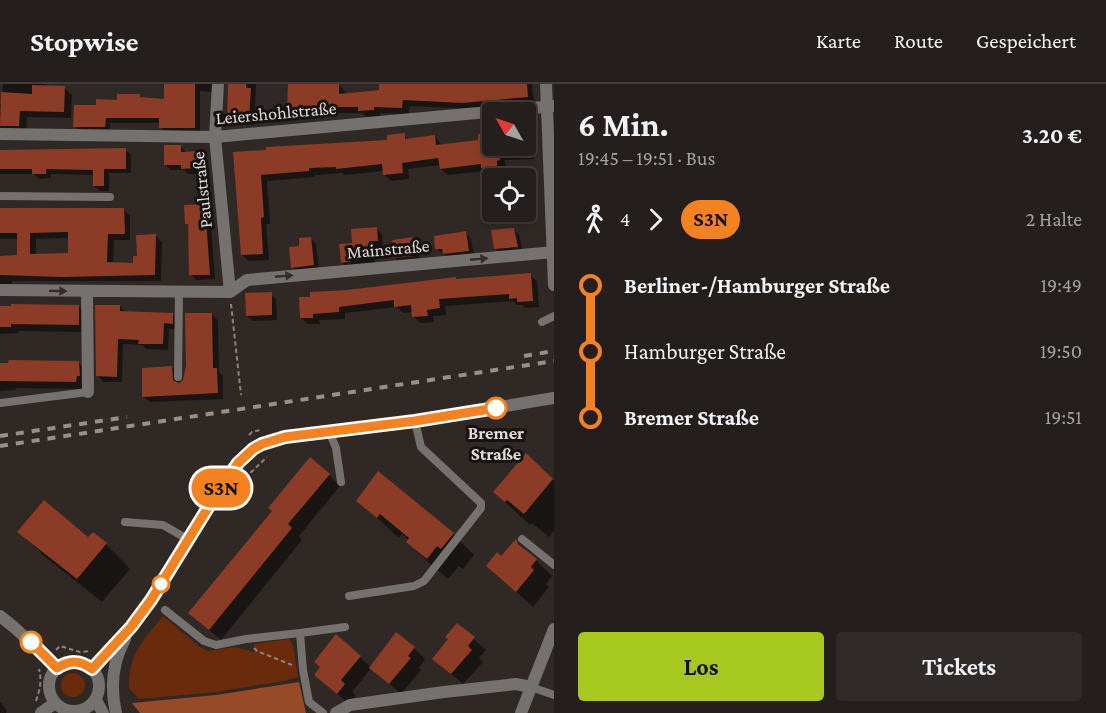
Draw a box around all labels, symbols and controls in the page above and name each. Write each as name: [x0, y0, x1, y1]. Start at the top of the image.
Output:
text: Stopwise: [30, 26, 139, 57]
text: Karte: [816, 29, 861, 53]
text: Route: [894, 29, 943, 53]
text: Gespeichert: [976, 29, 1076, 53]
street label: Leiershohlstraße: [215, 98, 337, 128]
north arrow: [482, 102, 536, 156]
map controls: [482, 102, 536, 222]
text: 6 Min.: [578, 106, 669, 143]
text: 3.20 €: [1022, 123, 1082, 148]
text: 19:45 – 19:51 · Bus: [578, 147, 715, 169]
street label: Paulstraße: [188, 151, 216, 229]
button: locate: [482, 168, 536, 222]
icon: walk: [578, 203, 611, 236]
icon: forward: [639, 203, 672, 236]
text: S3N: [693, 207, 728, 231]
text: 4: [620, 208, 630, 230]
text: 2 Halte: [1026, 208, 1082, 230]
street label: Mainstraße: [346, 235, 430, 263]
one-way arrow: [469, 254, 488, 264]
one-way arrow: [275, 271, 294, 281]
text: Berliner-/Hamburger Straße: [624, 273, 890, 298]
text: 19:49: [1040, 274, 1082, 296]
one-way arrow: [49, 286, 68, 296]
text: Hamburger Straße: [624, 339, 786, 364]
text: 19:50: [1040, 340, 1082, 362]
marker: Bremer Straße: [485, 397, 507, 419]
text: Bremer Straße: [624, 405, 759, 430]
text: 19:51: [1045, 406, 1082, 428]
place label: Bremer Straße: [468, 423, 524, 464]
line badge: S3N: [186, 468, 256, 508]
text: S3N: [203, 476, 239, 500]
unlabelled marker: [152, 575, 170, 593]
unlabelled marker: [20, 631, 42, 653]
button: Los: [578, 632, 824, 701]
button: Tickets: [836, 632, 1082, 701]

